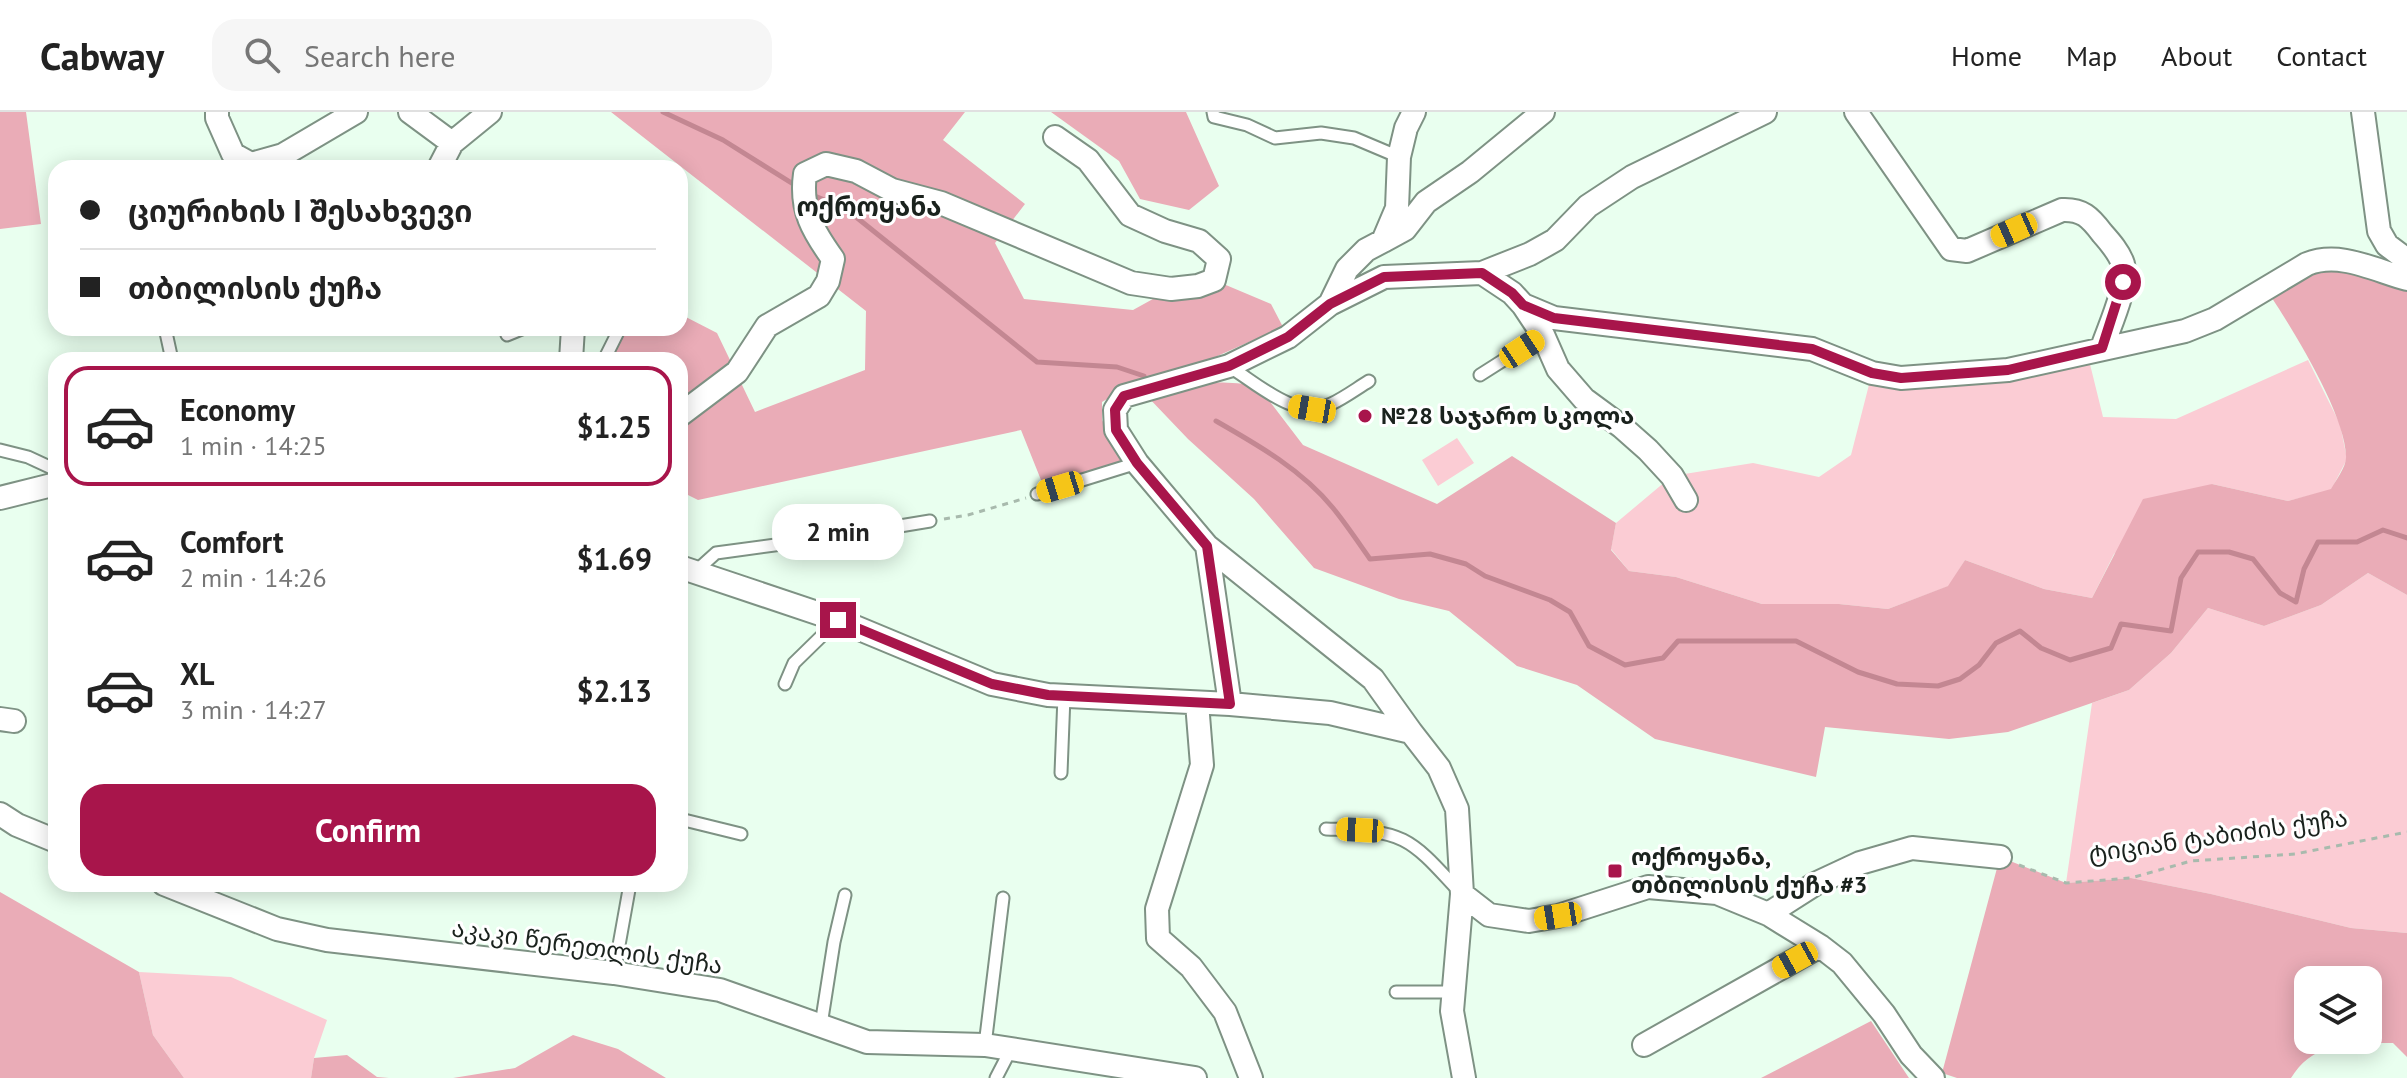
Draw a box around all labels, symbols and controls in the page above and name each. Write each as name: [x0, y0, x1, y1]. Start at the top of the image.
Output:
search box: [212, 19, 772, 91]
text: Cabway: [40, 31, 164, 80]
icon: search: [240, 33, 284, 77]
text: Search here: [304, 36, 455, 75]
text: Home: [1951, 37, 2022, 74]
text: Map: [2066, 37, 2117, 74]
text: About: [2161, 37, 2232, 74]
text: Contact: [2276, 37, 2367, 74]
district label: ოქროყანა: [796, 190, 942, 223]
text: ციურიხის I შესახვევი: [128, 191, 473, 230]
car: [1987, 209, 2041, 251]
route start: [2105, 264, 2141, 300]
text: თბილისის ქუჩა: [128, 268, 382, 307]
car: [1495, 326, 1549, 372]
icon: car: [84, 390, 156, 462]
text: Economy: [180, 390, 295, 429]
car: [1286, 393, 1338, 425]
place label: №28 საჯარო სკოლა: [1381, 400, 1634, 431]
text: $1.25: [577, 407, 652, 446]
marker: №28 საჯარო სკოლა: [1356, 407, 1374, 425]
text: 1 min · 14:25: [180, 429, 327, 462]
car: [1034, 469, 1086, 505]
callout: 2 min: [772, 504, 904, 560]
text: 2 min: [806, 515, 870, 548]
icon: car: [84, 522, 156, 594]
text: Comfort: [180, 522, 283, 561]
text: $1.69: [577, 539, 652, 578]
text: 2 min · 14:26: [180, 561, 327, 594]
route end: [820, 602, 856, 638]
icon: car: [84, 654, 156, 726]
text: XL: [180, 654, 214, 693]
text: $2.13: [577, 671, 652, 710]
text: 3 min · 14:27: [180, 693, 327, 726]
button: Confirm: [80, 784, 656, 876]
street label: ტიციან ტაბიძის ქუჩა: [2086, 802, 2349, 869]
car: [1335, 817, 1385, 843]
place label: ოქროყანა, თბილისის ქუჩა #3: [1631, 841, 1867, 900]
marker: ოქროყანა, თბილისის ქუჩა #3: [1606, 862, 1624, 880]
car: [1532, 900, 1584, 932]
street label: აკაკი წერეთლის ქუჩა: [450, 912, 724, 981]
car: [1768, 938, 1822, 982]
map controls: [2294, 966, 2382, 1054]
button: layers: [2294, 966, 2382, 1054]

